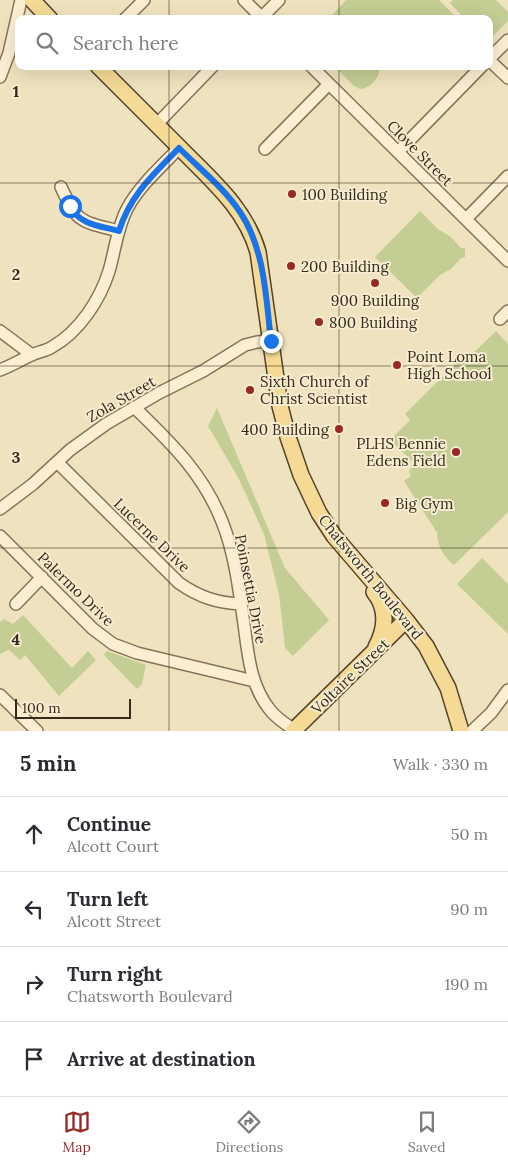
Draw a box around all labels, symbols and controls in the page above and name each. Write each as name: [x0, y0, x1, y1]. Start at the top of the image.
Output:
search box: [15, 15, 493, 70]
icon: search: [33, 29, 61, 57]
text: Search here: [73, 31, 179, 55]
text: 1: [13, 81, 19, 101]
street label: Clove Street: [383, 116, 457, 190]
place label: 100 Building: [302, 185, 388, 204]
marker: 100 Building: [286, 188, 298, 200]
route start: [59, 195, 82, 218]
place label: 200 Building: [301, 257, 389, 276]
marker: 200 Building: [285, 260, 297, 272]
text: 2: [12, 264, 20, 284]
marker: 900 Building: [369, 277, 381, 289]
place label: 900 Building: [331, 291, 420, 310]
place label: 800 Building: [329, 313, 418, 332]
marker: 800 Building: [313, 316, 325, 328]
route end: [260, 330, 283, 353]
place label: Point Loma High School: [407, 347, 492, 383]
marker: Point Loma High School: [391, 359, 403, 371]
street label: Zola Street: [83, 372, 159, 426]
place label: Sixth Church of Christ Scientist: [260, 372, 370, 408]
marker: Sixth Church of Christ Scientist: [244, 384, 256, 396]
place label: 400 Building: [241, 420, 330, 439]
marker: 400 Building: [333, 423, 345, 435]
place label: PLHS Bennie Edens Field: [356, 434, 446, 470]
marker: PLHS Bennie Edens Field: [450, 446, 462, 458]
text: 3: [12, 447, 21, 467]
street label: Lucerne Drive: [110, 494, 194, 576]
place label: Big Gym: [395, 494, 453, 513]
marker: Big Gym: [379, 497, 391, 509]
street label: Chatsworth Boulevard: [315, 511, 427, 643]
street label: Poinsettia Drive: [231, 533, 271, 645]
street label: Palermo Drive: [34, 548, 118, 630]
text: 4: [12, 629, 21, 649]
street label: Voltaire Street: [306, 634, 393, 719]
scale bar: [15, 696, 131, 719]
text: 100 m: [22, 699, 61, 717]
text: 5 min: [20, 750, 76, 777]
text: Walk · 330 m: [393, 754, 488, 774]
text: Continue: [67, 812, 151, 836]
icon: ahead: [20, 820, 48, 848]
text: 50 m: [451, 824, 488, 844]
text: Alcott Court: [67, 836, 159, 856]
text: Turn left: [67, 887, 148, 911]
icon: left: [20, 895, 48, 923]
text: 90 m: [450, 899, 488, 919]
text: Alcott Street: [67, 911, 161, 931]
text: Turn right: [67, 962, 163, 986]
icon: right: [20, 970, 48, 998]
text: 190 m: [444, 974, 488, 994]
text: Chatsworth Boulevard: [67, 986, 233, 1006]
icon: arrive: [20, 1045, 48, 1073]
text: Arrive at destination: [67, 1047, 256, 1071]
tab: Map: [62, 1108, 91, 1156]
tab: Directions: [215, 1108, 283, 1156]
tab: Saved: [408, 1108, 446, 1156]

